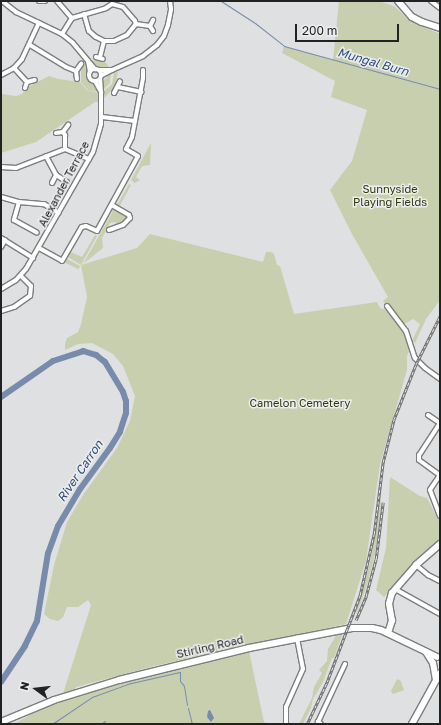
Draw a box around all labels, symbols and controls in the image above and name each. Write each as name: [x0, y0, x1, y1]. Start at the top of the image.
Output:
scale bar: [297, 16, 401, 42]
text: 200 m: [302, 23, 337, 38]
water label: Mungal Burn: [336, 45, 410, 79]
street label: Alexander Terrace: [36, 139, 92, 229]
park label: Sunnyside Playing Fields: [353, 183, 427, 209]
park label: Camelon Cemetery: [250, 396, 350, 410]
water label: River Carron: [54, 437, 106, 505]
street label: Stirling Road: [175, 633, 245, 661]
north arrow: [16, 669, 56, 709]
text: N: [17, 680, 31, 691]

